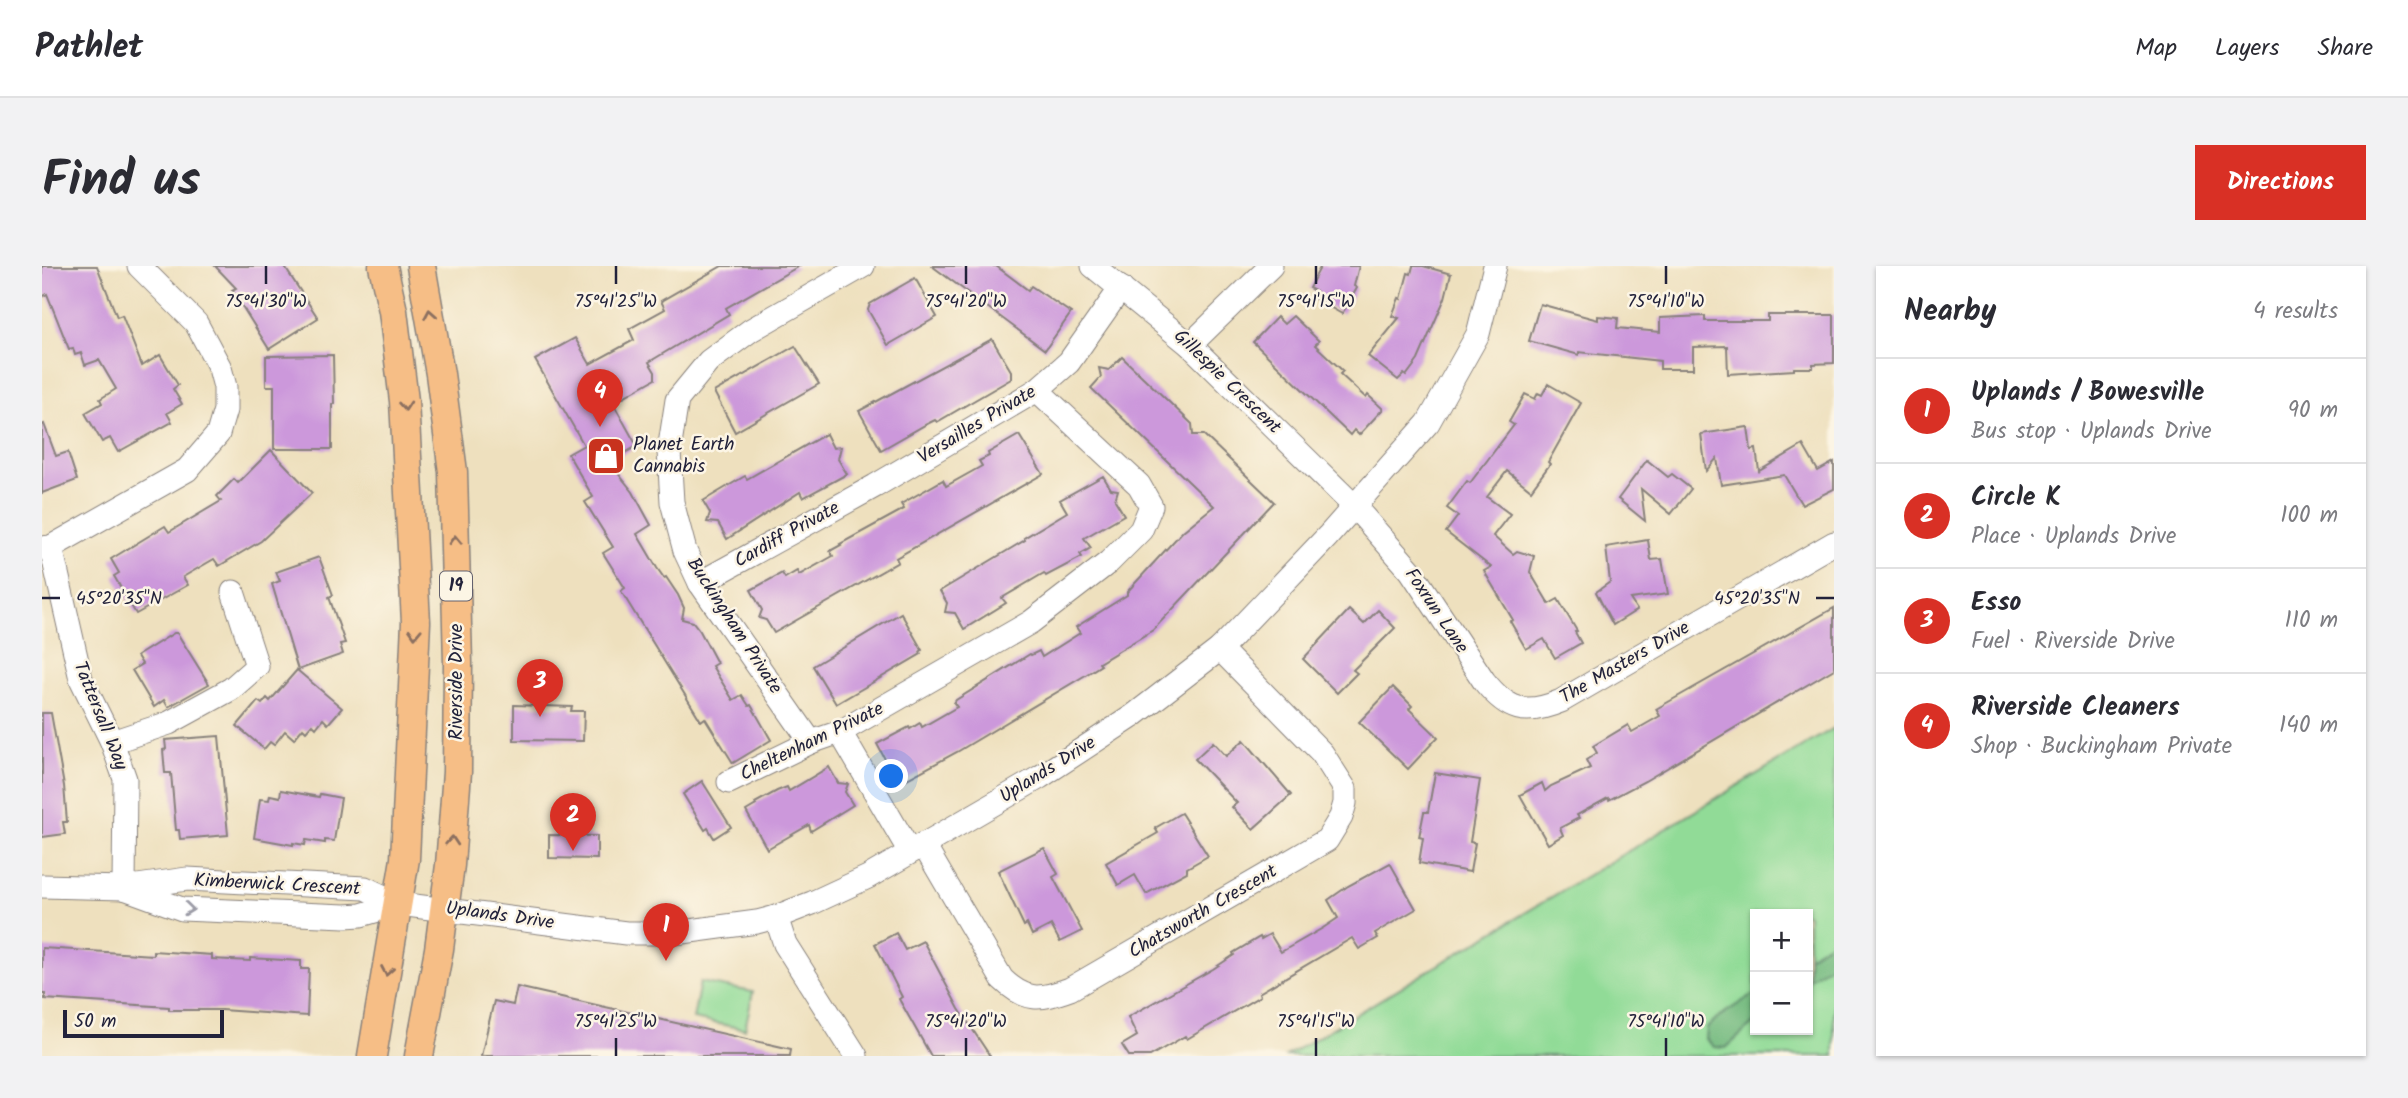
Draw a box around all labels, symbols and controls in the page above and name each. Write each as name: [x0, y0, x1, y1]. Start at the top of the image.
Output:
text: Pathlet: [35, 22, 143, 75]
text: Map: [2135, 29, 2177, 68]
text: Layers: [2215, 29, 2279, 68]
text: Share: [2317, 29, 2373, 68]
text: Find us: [42, 143, 200, 221]
button: Directions: [2195, 145, 2366, 220]
text: 75°41'30"W: [225, 288, 307, 317]
text: 75°41'25"W: [575, 288, 657, 317]
text: 75°41'20"W: [925, 288, 1007, 317]
text: 75°41'15"W: [1277, 288, 1355, 317]
text: 75°41'10"W: [1628, 288, 1704, 317]
text: Nearby: [1904, 288, 1996, 336]
text: 4 results: [2253, 294, 2338, 330]
one-way arrow: [423, 308, 438, 320]
street label: Gillespie Crescent: [1166, 322, 1288, 442]
pin: 4: [577, 369, 623, 427]
text: Uplands / Bowesville: [1971, 372, 2204, 414]
street label: Versailles Private: [912, 377, 1043, 472]
text: 1: [1924, 393, 1930, 429]
text: 90 m: [2288, 393, 2338, 429]
one-way arrow: [397, 401, 412, 412]
text: Bus stop · Uplands Drive: [1971, 414, 2212, 450]
place label: Planet Earth Cannabis: [633, 430, 734, 482]
shop icon: Planet Earth Cannabis: [585, 435, 627, 477]
text: Circle K: [1971, 477, 2061, 519]
street label: Cardiff Private: [729, 493, 846, 576]
text: 2: [1920, 498, 1934, 534]
text: 100 m: [2280, 498, 2338, 534]
text: Place · Uplands Drive: [1971, 519, 2176, 555]
one-way arrow: [447, 534, 462, 545]
street label: Buckingham Private: [678, 552, 790, 701]
street label: Foxrun Lane: [1396, 562, 1476, 660]
road number: 19: [440, 572, 472, 600]
text: Esso: [1971, 582, 2021, 624]
text: 45°20'35"N: [76, 585, 162, 614]
text: 45°20'35"N: [1714, 585, 1800, 614]
text: 3: [1921, 603, 1933, 639]
text: 110 m: [2285, 603, 2338, 639]
street label: The Masters Drive: [1554, 613, 1696, 713]
street label: Riverside Drive: [442, 623, 472, 740]
text: Fuel · Riverside Drive: [1971, 624, 2175, 660]
one-way arrow: [407, 628, 423, 639]
street label: Tattersall Way: [65, 657, 136, 776]
pin: 3: [517, 659, 563, 717]
text: Riverside Cleaners: [1971, 687, 2180, 729]
street label: Cheltenham Private: [735, 694, 889, 790]
text: 4: [1921, 708, 1933, 744]
text: 140 m: [2279, 708, 2338, 744]
street label: Uplands Drive: [994, 728, 1103, 812]
text: Shop · Buckingham Private: [1971, 729, 2232, 765]
your location: [874, 759, 908, 793]
pin: 2: [550, 793, 596, 851]
one-way arrow: [444, 835, 459, 846]
street label: Chatsworth Crescent: [1123, 857, 1284, 967]
street label: Kimberwick Crescent: [193, 866, 362, 904]
street label: Uplands Drive: [444, 894, 556, 938]
one-way arrow: [183, 901, 195, 916]
pin: 1: [643, 903, 689, 961]
map controls: [1750, 909, 1813, 1035]
button: +: [1750, 909, 1813, 972]
one-way arrow: [380, 965, 395, 977]
button: −: [1750, 972, 1813, 1035]
scale bar: [63, 1007, 224, 1039]
text: 50 m: [74, 1007, 116, 1037]
text: 75°41'25"W: [575, 1008, 657, 1037]
text: 75°41'20"W: [925, 1008, 1007, 1037]
text: 75°41'15"W: [1277, 1008, 1355, 1037]
text: 75°41'10"W: [1628, 1008, 1704, 1037]

